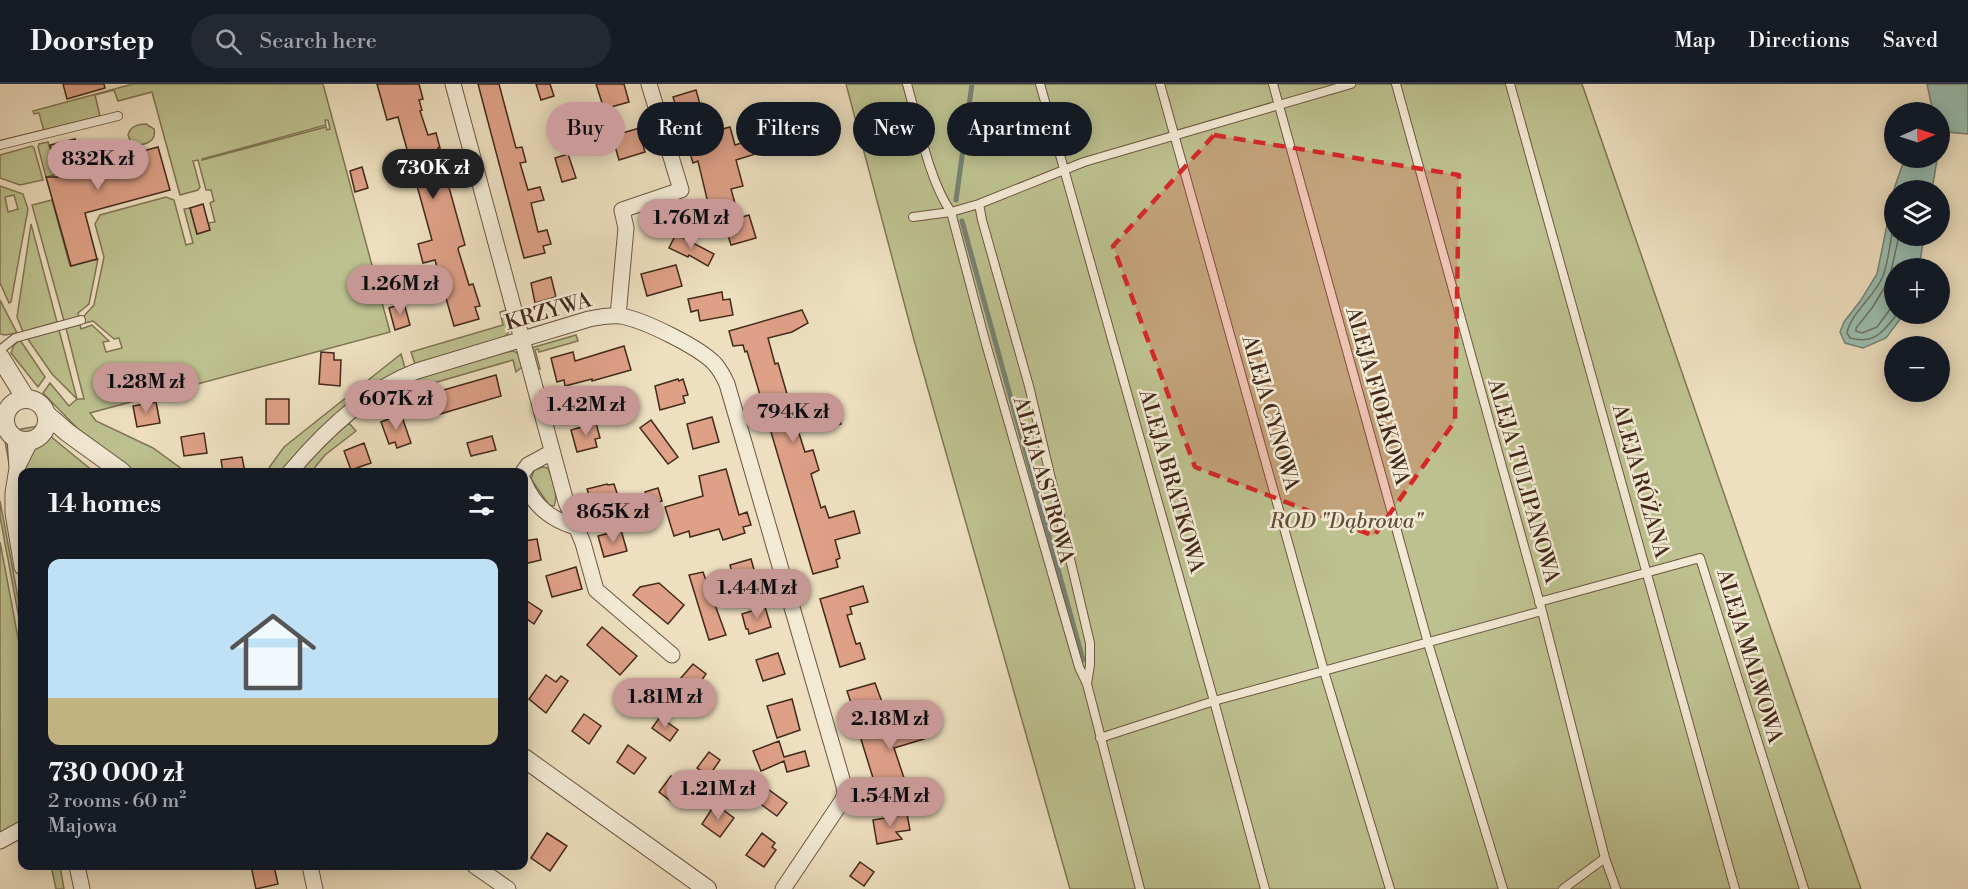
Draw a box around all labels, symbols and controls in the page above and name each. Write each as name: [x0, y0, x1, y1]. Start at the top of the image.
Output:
search box: [191, 14, 611, 68]
text: Doorstep: [30, 24, 155, 59]
icon: search: [212, 25, 245, 58]
text: Search here: [260, 28, 377, 55]
text: Map: [1674, 28, 1716, 54]
text: Directions: [1749, 28, 1850, 54]
text: Saved: [1883, 28, 1938, 54]
chip: Buy: [546, 102, 625, 156]
chip: Rent: [637, 102, 724, 156]
chip: Filters: [736, 102, 841, 156]
chip: New: [853, 102, 935, 156]
chip: Apartment: [947, 102, 1092, 156]
north arrow: [1884, 102, 1950, 168]
map controls: [1884, 102, 1950, 402]
pin: 832K zł: [43, 140, 153, 191]
text: 832K zł: [62, 147, 134, 172]
pin: 730K zł: [378, 149, 488, 200]
text: 730K zł: [396, 156, 470, 181]
button: layers: [1884, 180, 1950, 246]
pin: 1.76M zł: [629, 199, 753, 250]
text: 1.76M zł: [653, 206, 729, 231]
button: +: [1884, 258, 1950, 324]
pin: 1.26M zł: [338, 265, 462, 316]
text: 1.26M zł: [361, 272, 439, 297]
street label: KRZYWA: [502, 287, 595, 337]
street label: ALEJA FIOŁKOWA: [1339, 303, 1415, 489]
street label: ALEJA CYNOWA: [1235, 332, 1305, 495]
button: −: [1884, 336, 1950, 402]
pin: 1.28M zł: [84, 363, 208, 414]
text: 1.28M zł: [107, 370, 185, 395]
street label: ALEJA TULIPANOWA: [1481, 375, 1565, 587]
pin: 607K zł: [341, 380, 451, 431]
pin: 1.42M zł: [524, 386, 648, 437]
street label: ALEJA BRATKOWA: [1132, 386, 1210, 577]
text: 607K zł: [359, 387, 433, 412]
text: 1.42M zł: [547, 393, 625, 418]
pin: 794K zł: [738, 393, 848, 444]
street label: ALEJA ASTROWA: [1006, 393, 1080, 567]
text: 794K zł: [757, 400, 829, 425]
street label: ALEJA RÓŻANA: [1605, 400, 1677, 562]
text: 14 homes: [48, 488, 161, 520]
icon: filters: [465, 488, 498, 521]
pin: 865K zł: [558, 493, 668, 544]
text: 865K zł: [576, 500, 650, 525]
park label: ROD "Dąbrowa": [1268, 509, 1424, 535]
street label: ALEJA MALWOWA: [1710, 565, 1788, 747]
pin: 1.44M zł: [695, 569, 819, 620]
text: 1.44M zł: [717, 576, 797, 601]
icon: home: [219, 598, 327, 706]
pin: 1.81M zł: [603, 678, 727, 729]
text: 1.81M zł: [627, 685, 703, 710]
pin: 2.18M zł: [828, 700, 952, 751]
text: 2.18M zł: [851, 707, 929, 732]
text: 730 000 zł: [48, 757, 184, 789]
pin: 1.21M zł: [656, 770, 780, 821]
text: 1.21M zł: [680, 777, 756, 802]
pin: 1.54M zł: [828, 777, 952, 828]
text: 1.54M zł: [850, 784, 930, 809]
text: 2 rooms · 60 m²: [48, 789, 186, 814]
text: Majowa: [48, 814, 117, 839]

